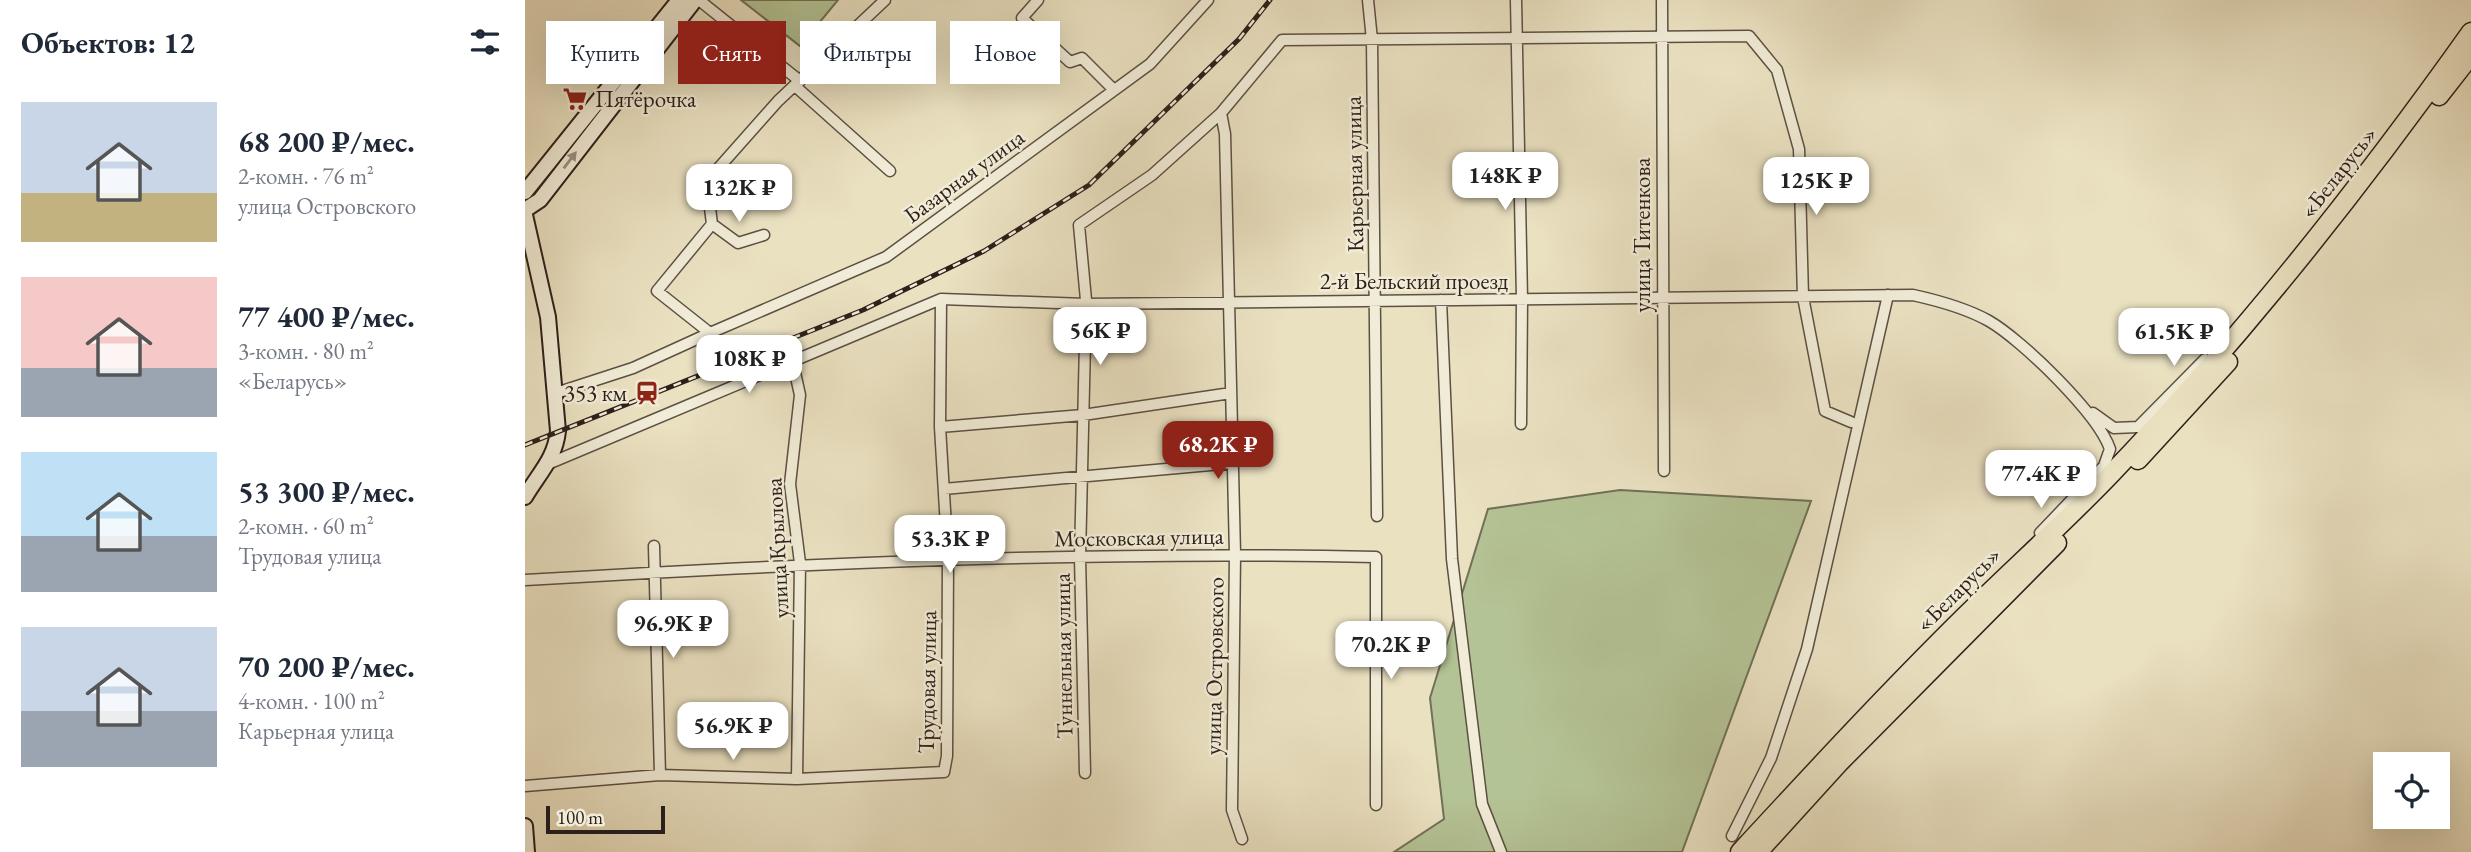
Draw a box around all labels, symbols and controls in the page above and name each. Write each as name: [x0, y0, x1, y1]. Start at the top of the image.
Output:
chip: Купить: [546, 21, 664, 84]
chip: Снять: [678, 21, 786, 84]
chip: Фильтры: [800, 21, 936, 84]
chip: Новое: [950, 21, 1060, 84]
text: Объектов: 12: [21, 23, 195, 62]
icon: filters: [466, 23, 504, 61]
place label: Пятёрочка: [595, 84, 697, 114]
supermarket icon: Пятёрочка: [561, 85, 589, 113]
street label: Карьерная улица: [1338, 95, 1370, 252]
street label: «Беларусь»: [2293, 120, 2383, 224]
text: 68 200 ₽/мес.: [238, 122, 415, 161]
street label: Базарная улица: [898, 122, 1031, 230]
icon: home: [77, 130, 161, 214]
one-way arrow: [563, 151, 578, 169]
pin: 148K ₽: [1448, 152, 1562, 212]
street label: улица Титенкова: [1627, 157, 1657, 312]
pin: 125K ₽: [1759, 158, 1873, 217]
text: 148K ₽: [1468, 160, 1542, 190]
text: 2-комн. · 76 m²: [238, 161, 374, 191]
pin: 132K ₽: [682, 164, 796, 224]
text: 125K ₽: [1779, 165, 1853, 195]
text: 132K ₽: [702, 172, 776, 202]
text: улица Островского: [238, 191, 416, 221]
street label: 2-й Бельский проезд: [1320, 266, 1509, 296]
text: 77 400 ₽/мес.: [238, 297, 415, 336]
icon: home: [77, 305, 161, 389]
pin: 56K ₽: [1051, 308, 1149, 367]
pin: 61.5K ₽: [2109, 308, 2239, 368]
text: 56K ₽: [1069, 315, 1131, 345]
text: 61.5K ₽: [2134, 316, 2214, 346]
text: 3-комн. · 80 m²: [238, 336, 374, 366]
pin: 108K ₽: [692, 336, 806, 395]
text: 108K ₽: [712, 343, 786, 373]
text: «Беларусь»: [238, 366, 347, 396]
place label: 353 км: [564, 378, 628, 408]
station icon: 353 км: [633, 379, 661, 407]
pin: 68.2K ₽: [1153, 421, 1283, 481]
text: 68.2K ₽: [1178, 429, 1258, 459]
pin: 77.4K ₽: [1976, 450, 2106, 510]
text: 77.4K ₽: [2001, 458, 2081, 488]
text: 53 300 ₽/мес.: [238, 472, 415, 511]
street label: улица Крылова: [758, 476, 796, 619]
icon: home: [77, 480, 161, 564]
text: 2-комн. · 60 m²: [238, 511, 374, 541]
pin: 53.3K ₽: [885, 516, 1015, 575]
street label: Московская улица: [1054, 521, 1225, 553]
text: 53.3K ₽: [910, 523, 990, 553]
street label: «Беларусь»: [1909, 540, 2007, 638]
text: Трудовая улица: [238, 541, 381, 571]
street label: Туннельная улица: [1047, 572, 1079, 739]
street label: улица Островского: [1197, 577, 1231, 755]
pin: 96.9K ₽: [608, 600, 738, 660]
text: 96.9K ₽: [633, 608, 713, 638]
street label: Трудовая улица: [911, 609, 943, 754]
pin: 70.2K ₽: [1326, 622, 1456, 681]
text: 70.2K ₽: [1351, 629, 1431, 659]
text: 70 200 ₽/мес.: [238, 647, 415, 686]
icon: home: [77, 655, 161, 739]
text: 4-комн. · 100 m²: [238, 686, 385, 716]
pin: 56.9K ₽: [668, 702, 798, 762]
text: 56.9K ₽: [693, 710, 773, 740]
text: Карьерная улица: [238, 716, 394, 746]
map controls: [2373, 752, 2450, 829]
button: locate: [2373, 752, 2450, 829]
scale bar: [546, 803, 665, 835]
text: 100 m: [557, 805, 603, 830]

